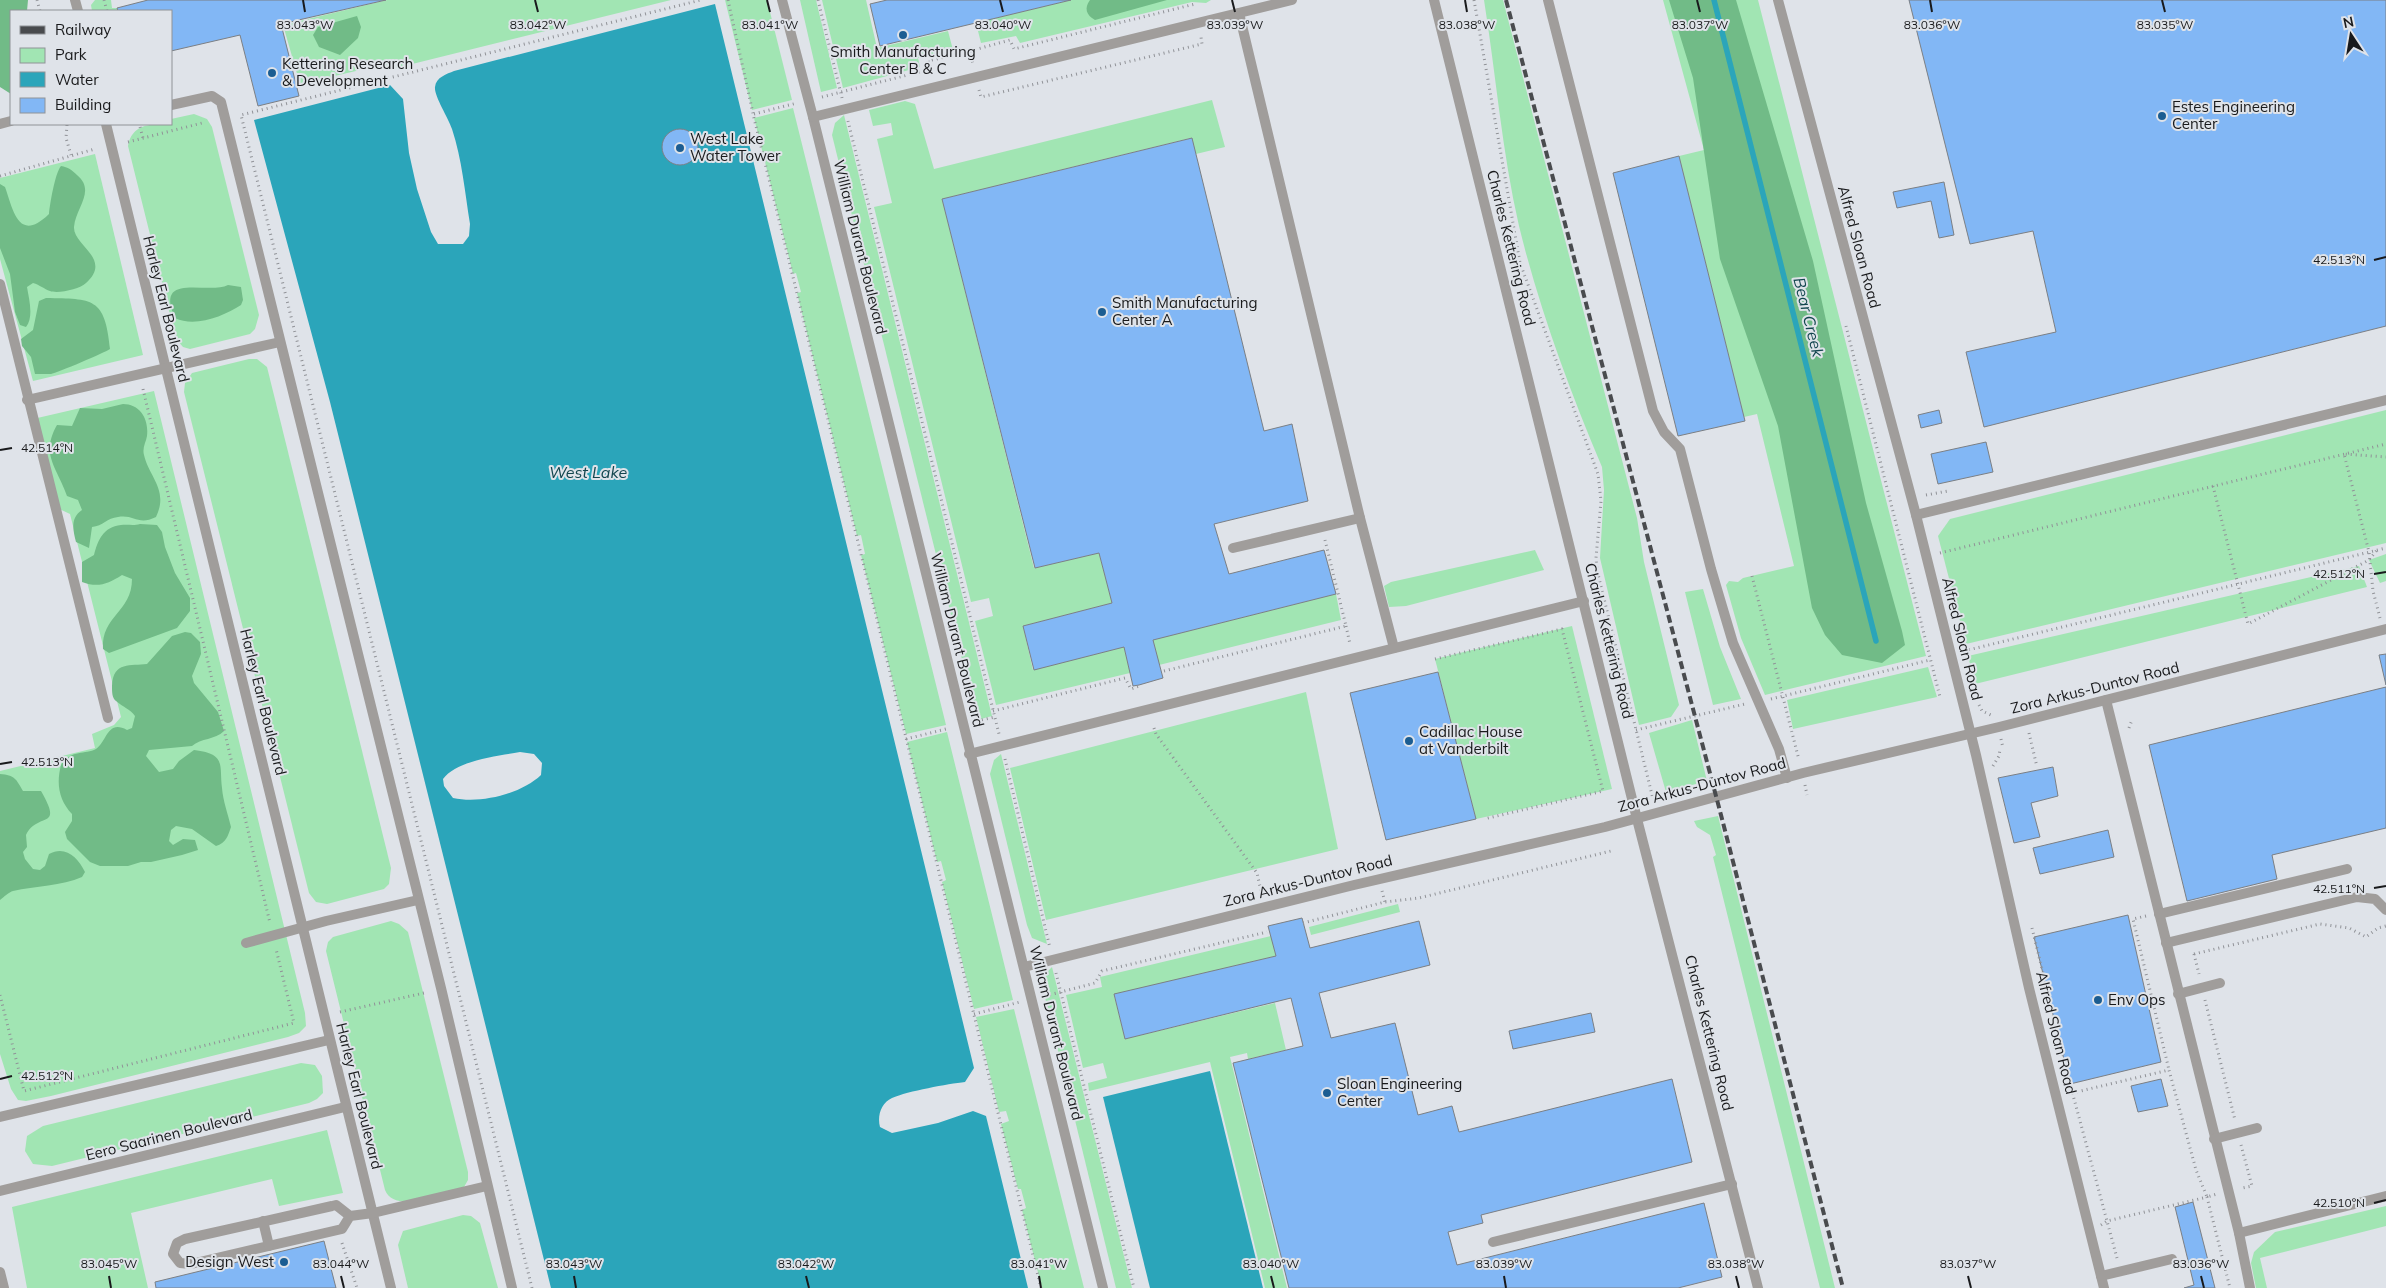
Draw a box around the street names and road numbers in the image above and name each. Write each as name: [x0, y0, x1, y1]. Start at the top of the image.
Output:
street label: William Durant Boulevard: [830, 158, 891, 336]
street label: Charles Kettering Road: [1483, 168, 1540, 328]
street label: Alfred Sloan Road: [1834, 184, 1885, 310]
street label: Harley Earl Boulevard: [139, 234, 194, 384]
street label: William Durant Boulevard: [927, 551, 988, 729]
street label: Charles Kettering Road: [1581, 561, 1638, 721]
street label: Alfred Sloan Road: [1938, 575, 1987, 702]
street label: Harley Earl Boulevard: [236, 627, 291, 777]
street label: Zora Arkus-Duntov Road: [2009, 657, 2181, 718]
street label: Zora Arkus-Duntov Road: [1616, 753, 1788, 816]
street label: Zora Arkus-Duntov Road: [1222, 850, 1394, 911]
street label: William Durant Boulevard: [1026, 944, 1087, 1122]
street label: Charles Kettering Road: [1681, 953, 1738, 1113]
street label: Alfred Sloan Road: [2032, 969, 2081, 1096]
street label: Harley Earl Boulevard: [332, 1021, 387, 1171]
street label: Eero Saarinen Boulevard: [84, 1105, 254, 1164]

